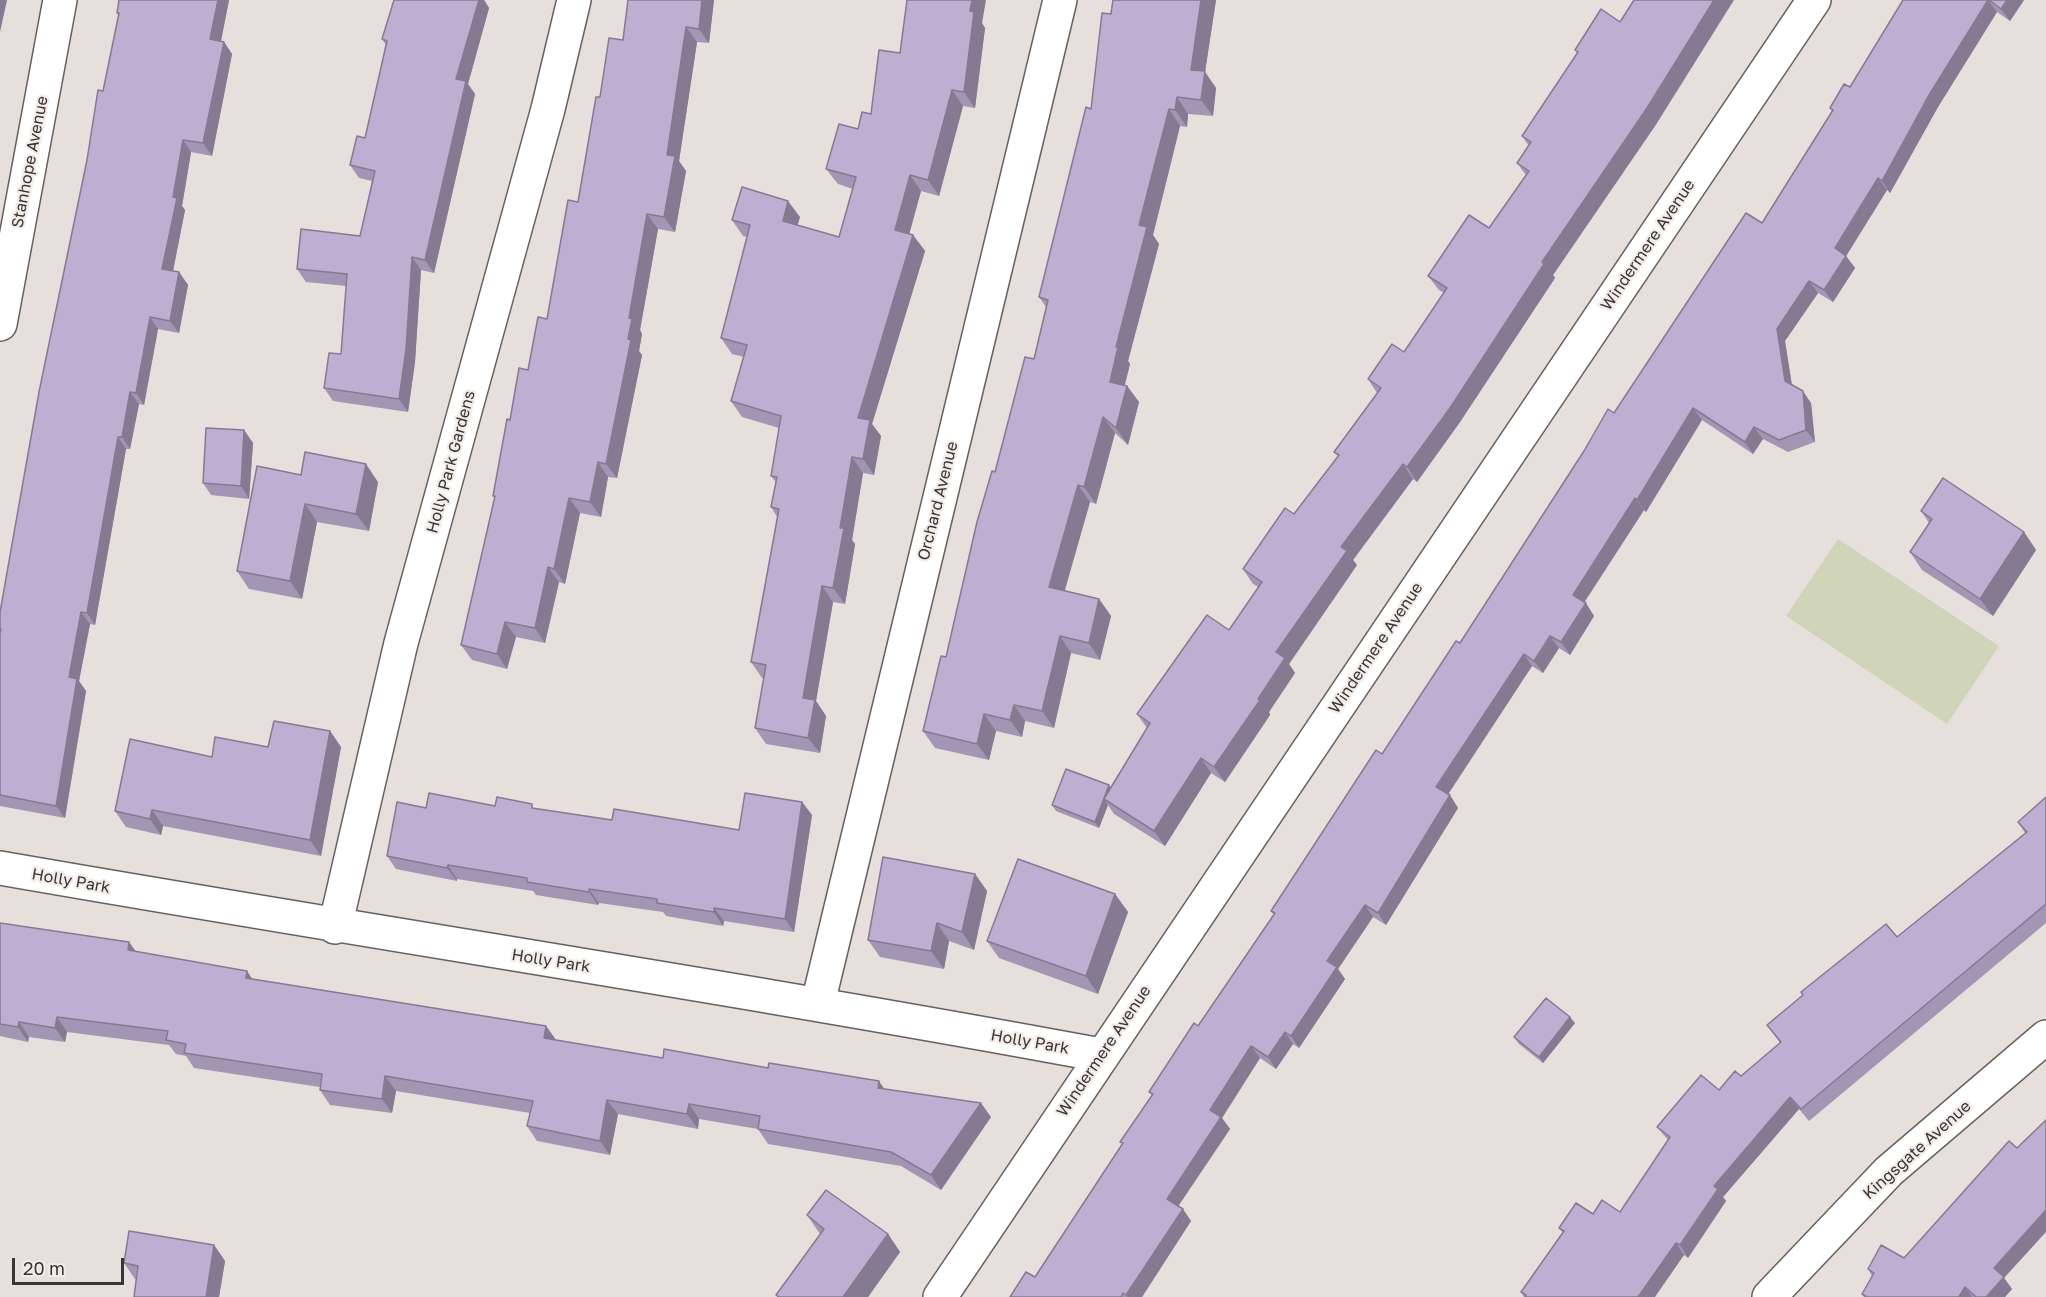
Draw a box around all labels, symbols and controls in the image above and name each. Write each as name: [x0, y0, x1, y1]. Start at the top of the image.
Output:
street label: Stanhope Avenue: [8, 94, 52, 230]
street label: Windermere Avenue: [1597, 176, 1699, 314]
street label: Holly Park Gardens: [423, 388, 479, 536]
street label: Orchard Avenue: [914, 440, 962, 562]
street label: Windermere Avenue: [1325, 579, 1427, 717]
street label: Holly Park: [30, 865, 112, 897]
street label: Holly Park: [510, 945, 592, 977]
street label: Windermere Avenue: [1053, 982, 1155, 1120]
street label: Holly Park: [989, 1026, 1071, 1058]
street label: Kingsgate Avenue: [1859, 1097, 1975, 1203]
scale bar: [15, 1246, 128, 1284]
text: 20 m: [23, 1257, 65, 1279]

